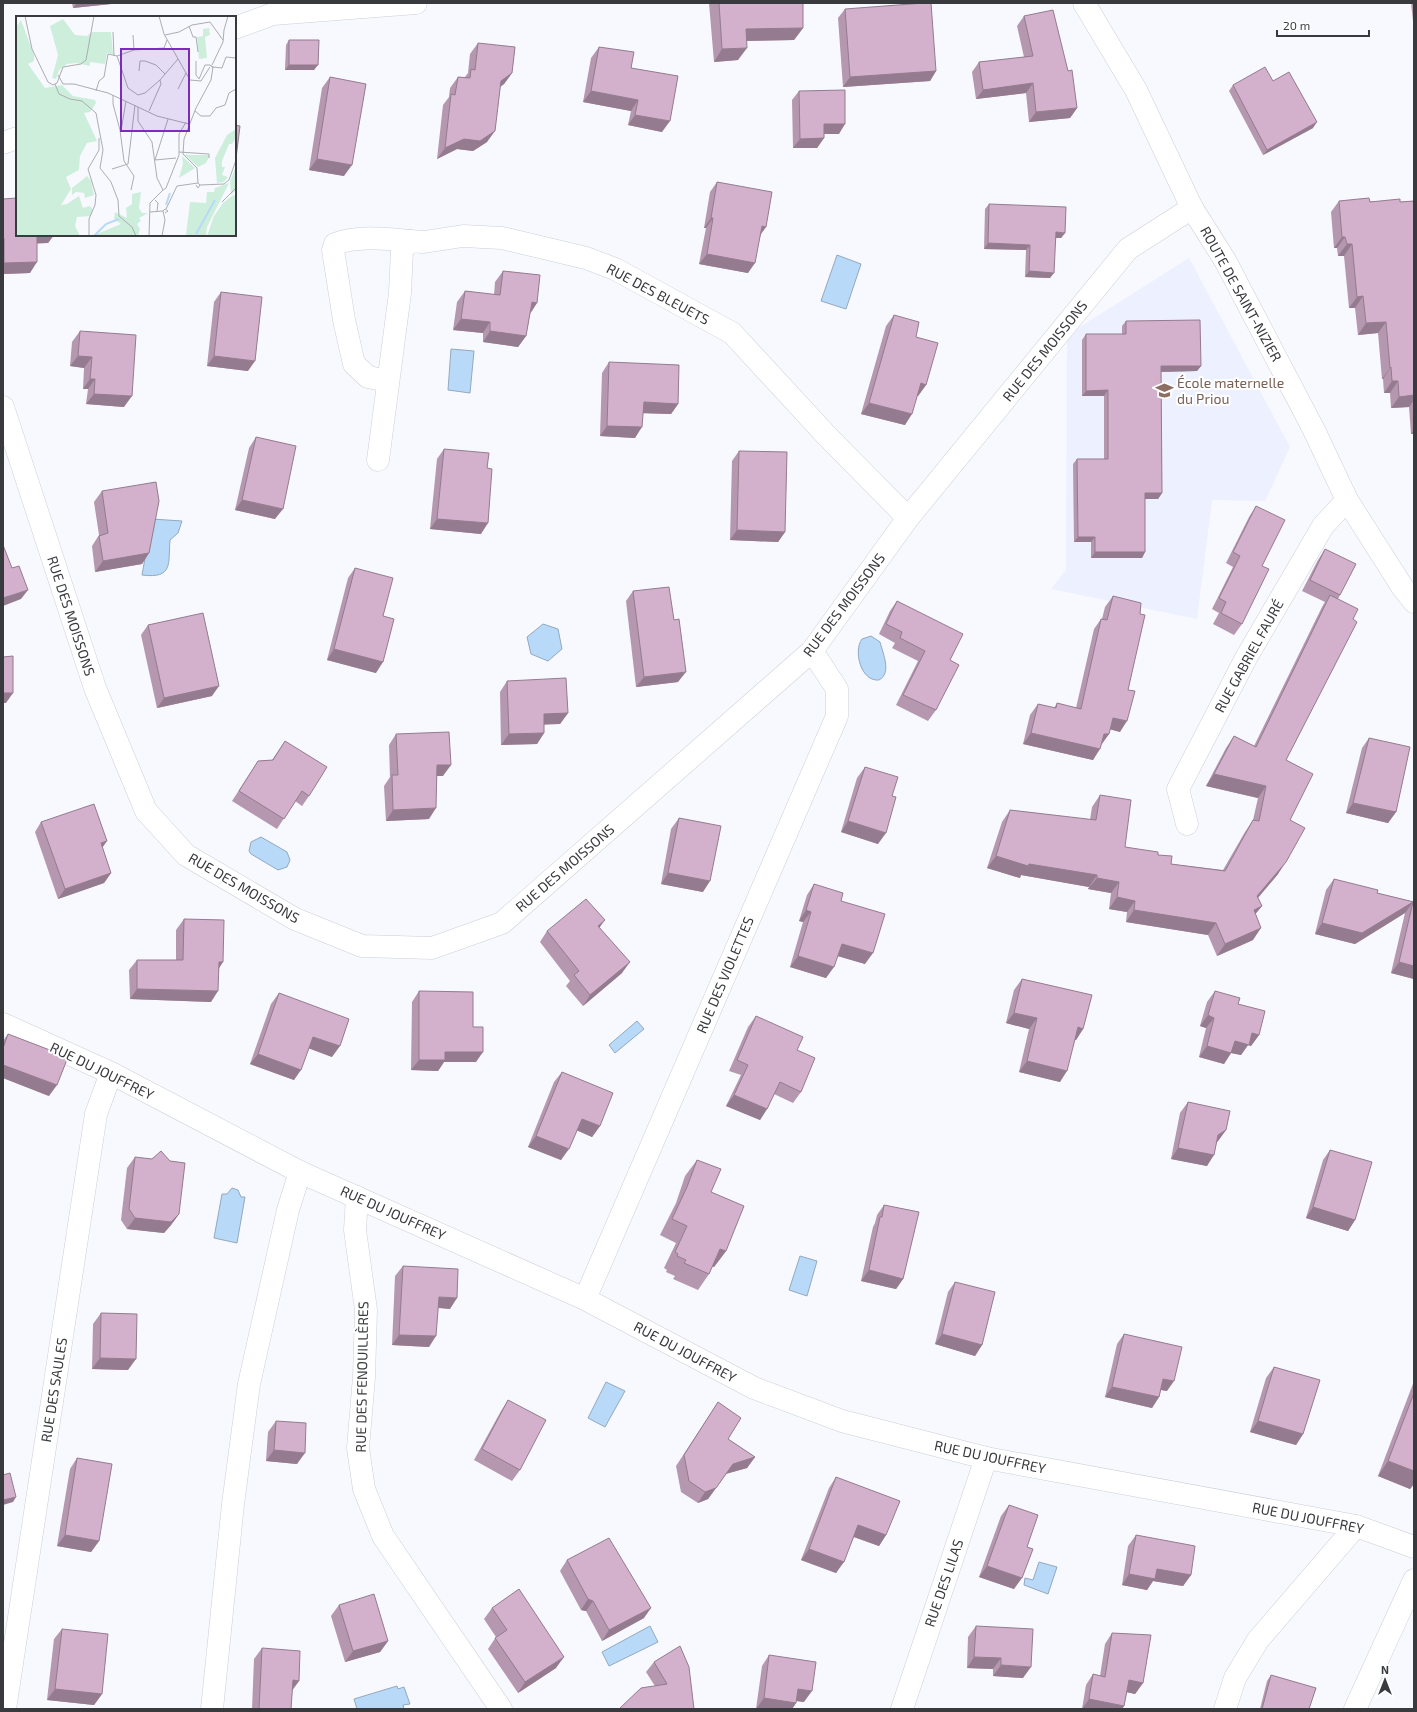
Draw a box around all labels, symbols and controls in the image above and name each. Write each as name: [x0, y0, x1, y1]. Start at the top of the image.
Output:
scale bar: [1277, 12, 1369, 38]
inset map: [16, 16, 236, 236]
text: 20 m: [1283, 18, 1310, 32]
street label: ROUTE DE SAINT-NIZIER: [1197, 223, 1286, 365]
street label: RUE DES BLEUETS: [604, 259, 713, 328]
street label: RUE DES MOISSONS: [999, 297, 1091, 405]
place label: École maternelle du Priou: [1177, 374, 1284, 407]
school or university icon: École maternelle du Priou: [1154, 381, 1174, 401]
street label: RUE DES MOISSONS: [799, 550, 888, 660]
street label: RUE DES MOISSONS: [44, 554, 99, 678]
street label: RUE GABRIEL FAURÉ: [1210, 596, 1287, 715]
street label: RUE DES MOISSONS: [512, 820, 618, 915]
street label: RUE DES MOISSONS: [186, 849, 303, 926]
street label: RUE DES VIOLETTES: [692, 914, 757, 1036]
street label: RUE DU JOUFFREY: [48, 1038, 157, 1103]
street label: RUE DU JOUFFREY: [338, 1182, 448, 1243]
street label: RUE DES FENOUILLÈRES: [352, 1301, 371, 1453]
street label: RUE DU JOUFFREY: [631, 1317, 739, 1386]
street label: RUE DES SAULES: [37, 1336, 70, 1443]
street label: RUE DU JOUFFREY: [933, 1436, 1047, 1477]
street label: RUE DU JOUFFREY: [1251, 1498, 1365, 1537]
street label: RUE DES LILAS: [921, 1537, 967, 1629]
north arrow: [1365, 1660, 1405, 1700]
text: N: [1381, 1663, 1389, 1676]

